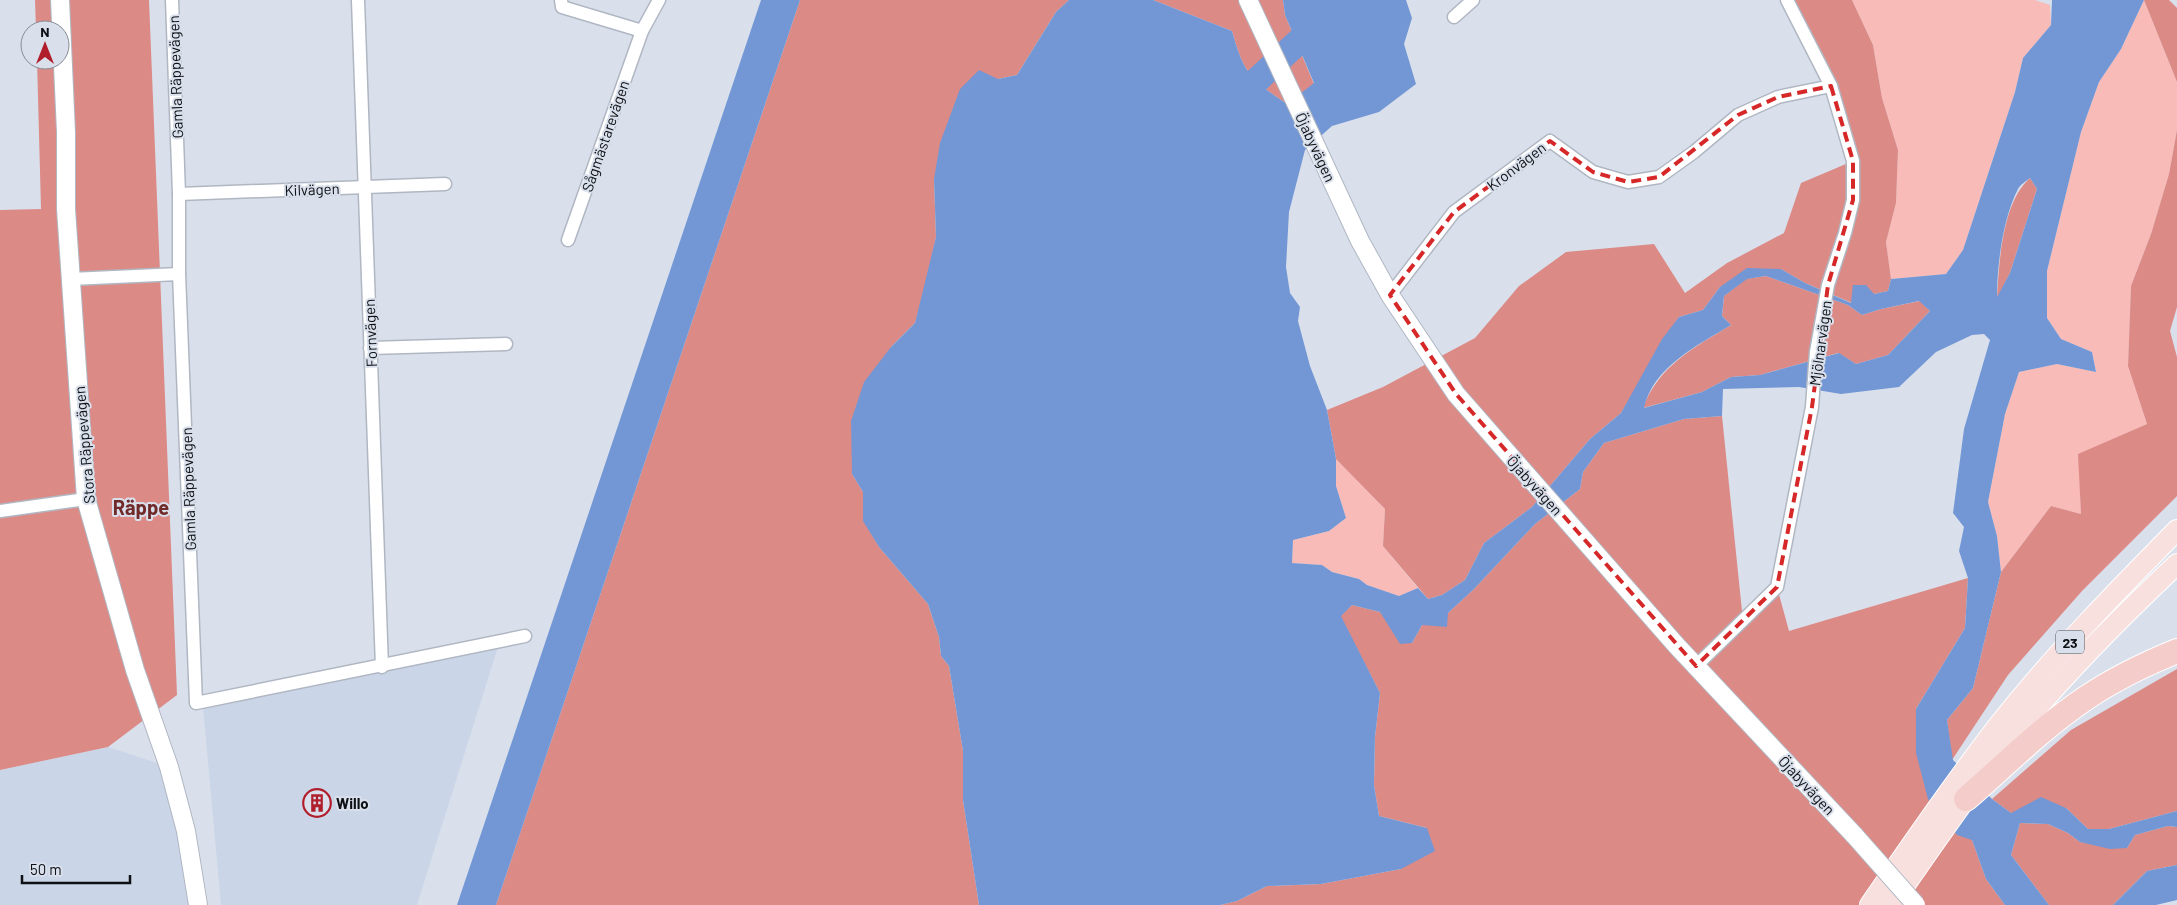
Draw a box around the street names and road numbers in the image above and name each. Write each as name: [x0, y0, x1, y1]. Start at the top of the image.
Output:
street label: Gamla Räppevägen: [164, 15, 186, 139]
street label: Sågmästarevägen: [577, 78, 633, 194]
street label: Öjabyvägen: [1292, 110, 1340, 184]
street label: Kronvägen: [1483, 138, 1549, 194]
street label: Kilvägen: [284, 179, 340, 199]
street label: Fornvägen: [360, 299, 380, 367]
street label: Mjölnarvägen: [1805, 299, 1835, 387]
street label: Stora Räppevägen: [70, 385, 98, 505]
street label: Gamla Räppevägen: [177, 427, 199, 551]
street label: Öjabyvägen: [1503, 451, 1567, 519]
road number: 23: [2056, 630, 2084, 654]
street label: Öjabyvägen: [1775, 752, 1839, 818]

